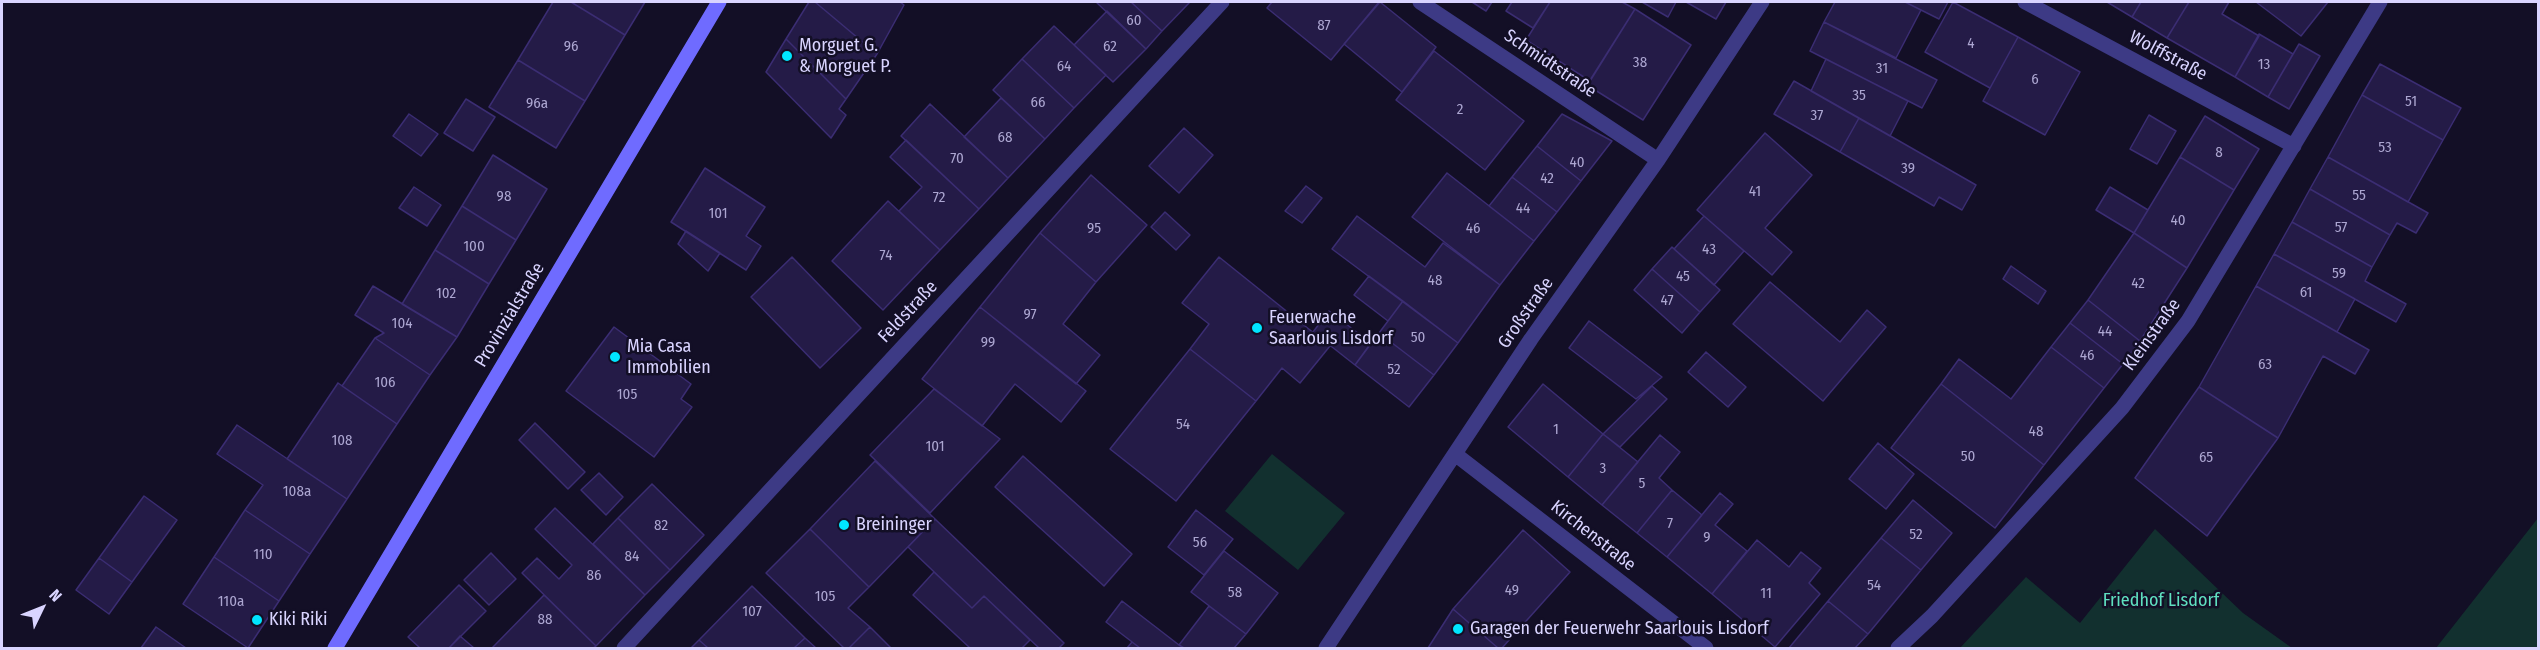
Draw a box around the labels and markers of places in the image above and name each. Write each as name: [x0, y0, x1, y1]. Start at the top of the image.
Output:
place label: Morguet G. & Morguet P.: [799, 35, 891, 78]
marker: Morguet G. & Morguet P.: [780, 49, 794, 63]
place label: Feuerwache Saarlouis Lisdorf: [1269, 307, 1393, 350]
marker: Feuerwache Saarlouis Lisdorf: [1250, 321, 1264, 335]
place label: Mia Casa Immobilien: [627, 336, 711, 378]
marker: Mia Casa Immobilien: [608, 350, 622, 364]
place label: Breininger: [856, 514, 932, 536]
marker: Breininger: [837, 518, 851, 532]
place label: Kiki Riki: [269, 609, 327, 631]
marker: Kiki Riki: [250, 613, 264, 627]
place label: Garagen der Feuerwehr Saarlouis Lisdorf: [1470, 618, 1769, 640]
marker: Garagen der Feuerwehr Saarlouis Lisdorf: [1451, 622, 1465, 636]

